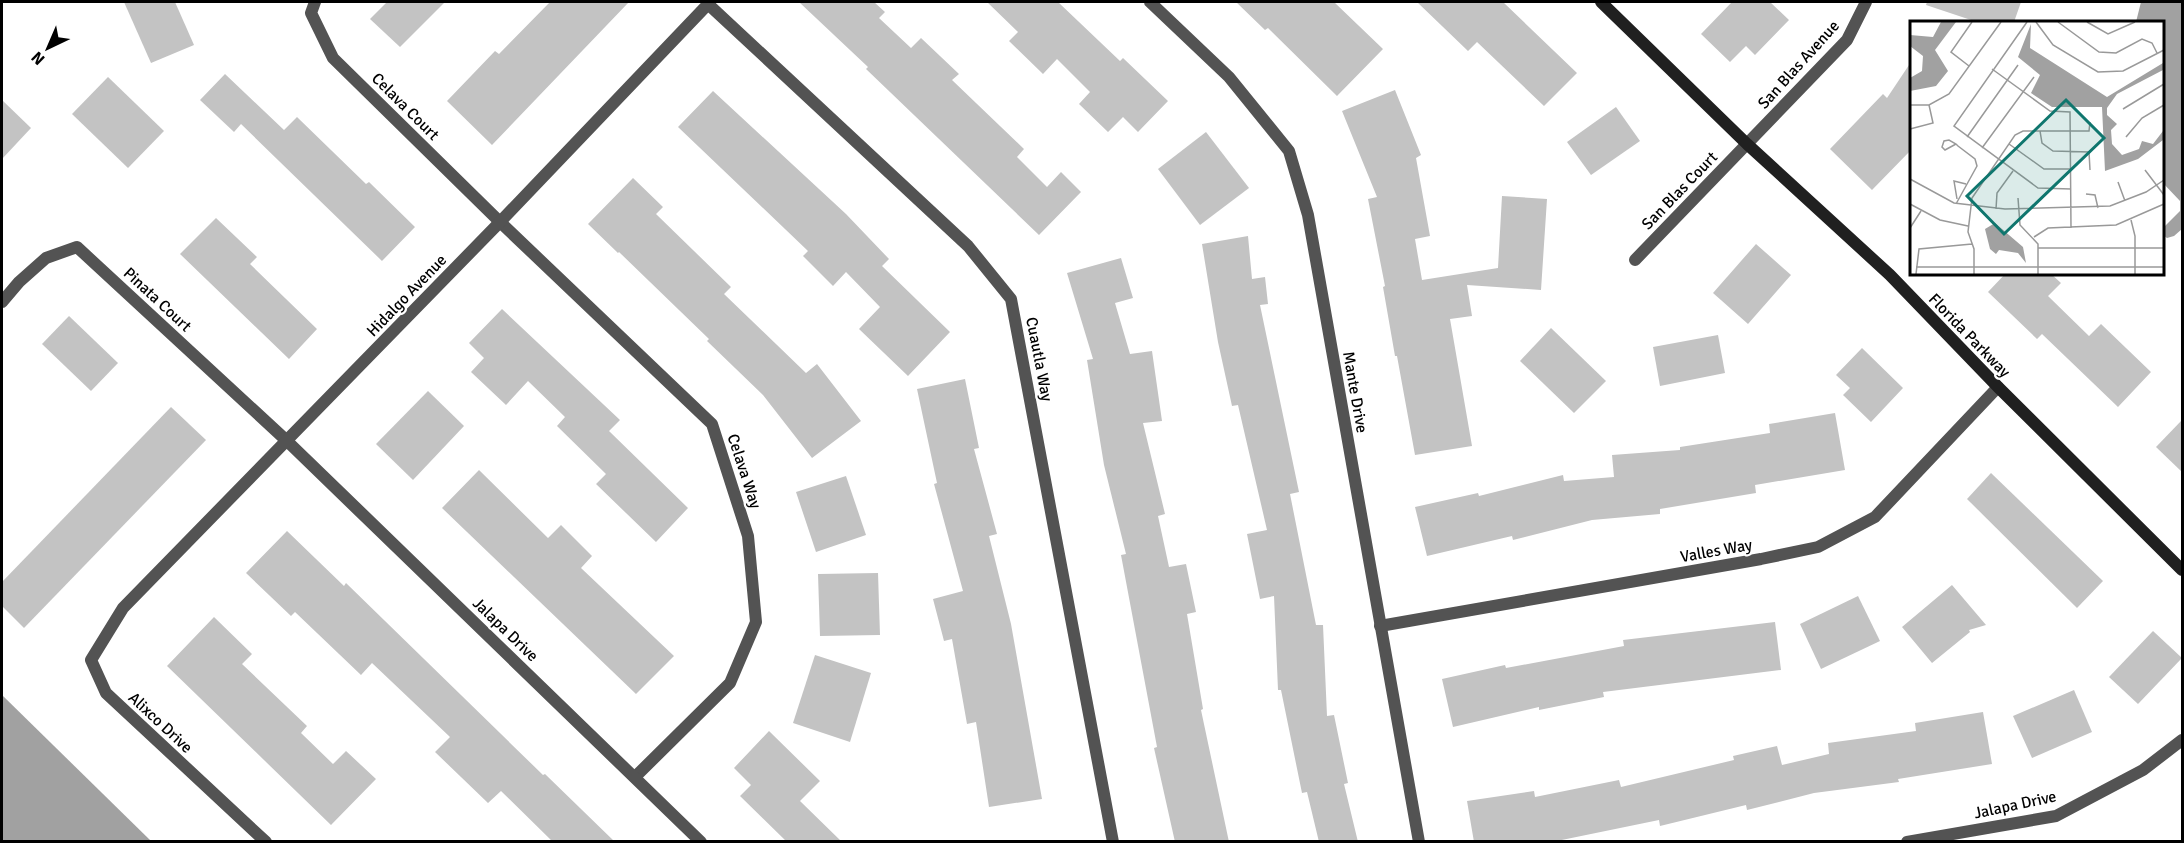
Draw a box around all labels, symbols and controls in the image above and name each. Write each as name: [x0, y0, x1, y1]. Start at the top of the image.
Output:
street label: San Blas Avenue: [1754, 16, 1844, 113]
north arrow: [18, 18, 78, 78]
inset map: [1910, 21, 2163, 274]
text: N: [27, 47, 49, 69]
street label: Celava Court: [367, 69, 444, 145]
street label: San Blas Court: [1638, 147, 1722, 234]
street label: Hidalgo Avenue: [362, 250, 451, 341]
street label: Pinata Court: [119, 263, 196, 337]
street label: Florida Parkway: [1924, 289, 2015, 382]
street label: Cuautla Way: [1021, 315, 1057, 404]
street label: Mante Drive: [1338, 350, 1372, 435]
street label: Celava Way: [723, 431, 766, 512]
street label: Valles Way: [1679, 535, 1754, 567]
street label: Jalapa Drive: [468, 593, 542, 666]
street label: Alixco Drive: [124, 688, 197, 758]
street label: Jalapa Drive: [1972, 787, 2058, 823]

